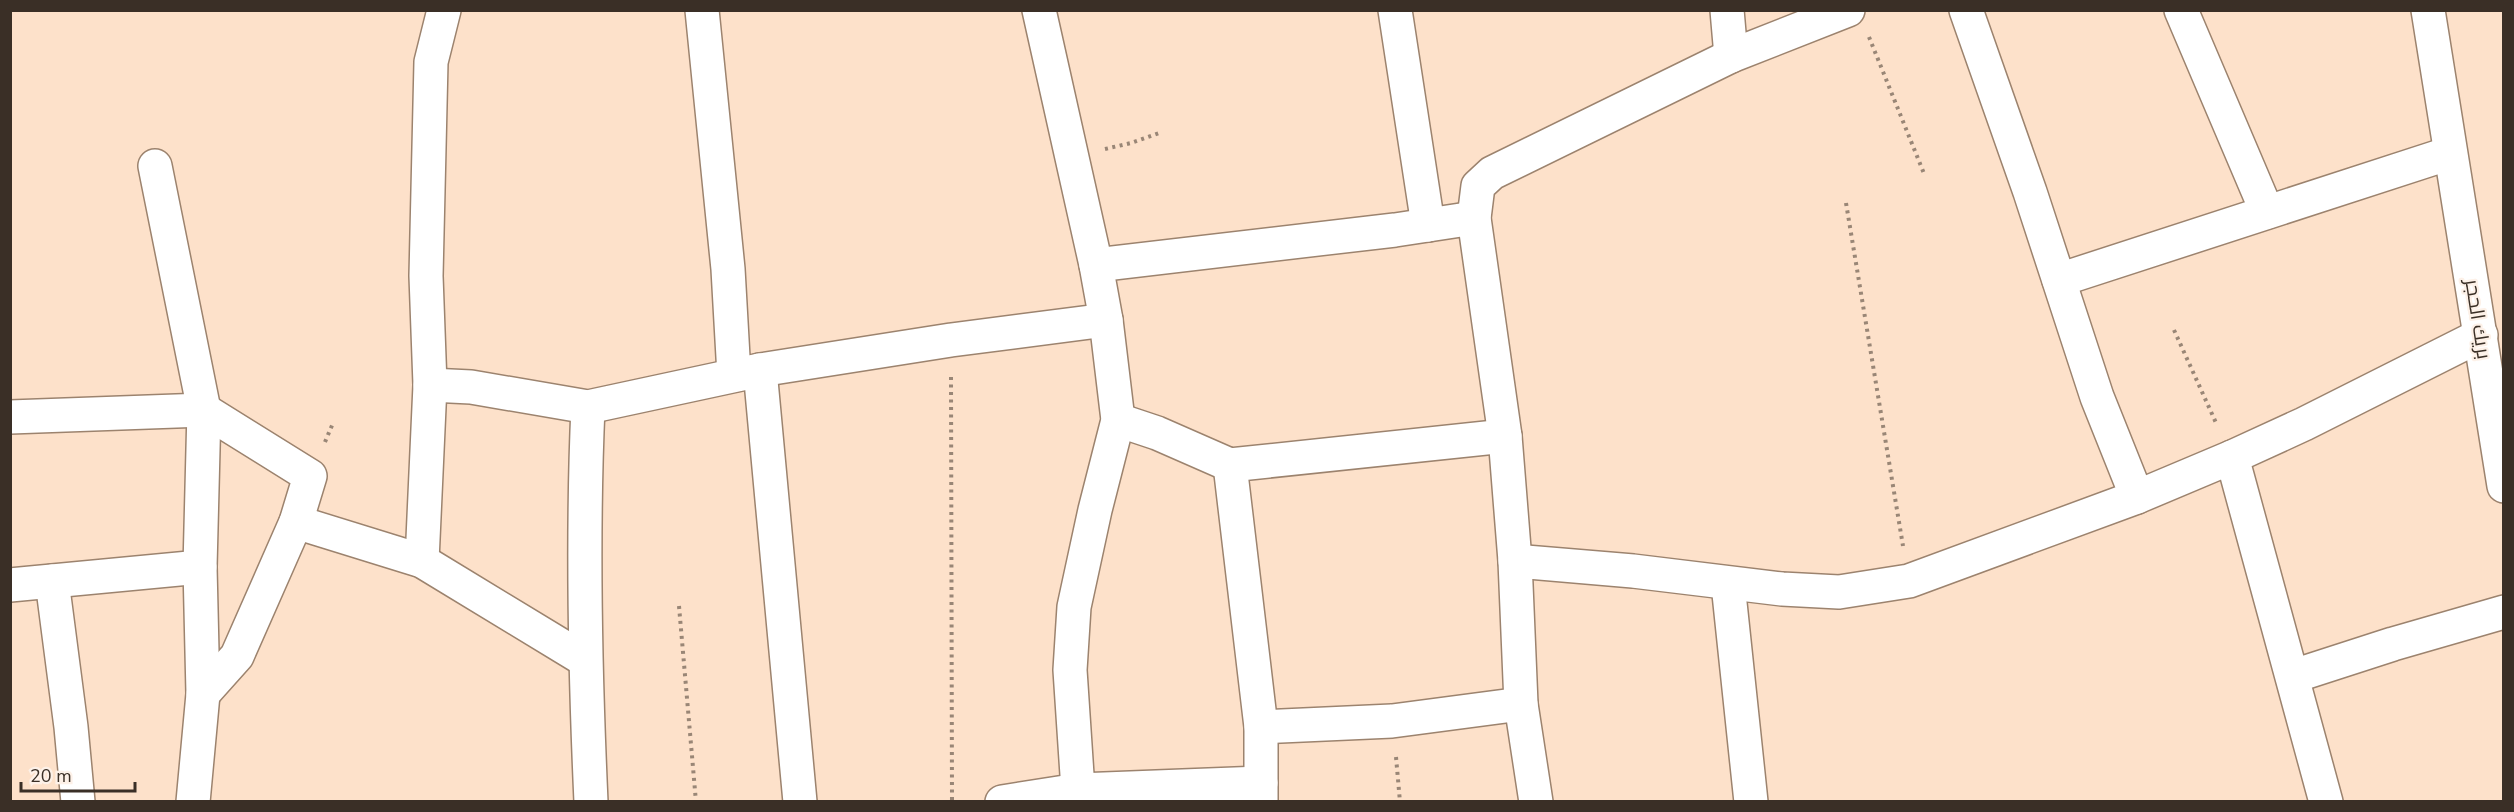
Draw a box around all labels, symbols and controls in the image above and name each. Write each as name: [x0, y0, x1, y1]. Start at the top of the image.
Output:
street label: بريك الحجر: [2458, 276, 2498, 361]
scale bar: [21, 755, 135, 793]
text: 20 m: [30, 764, 72, 788]

